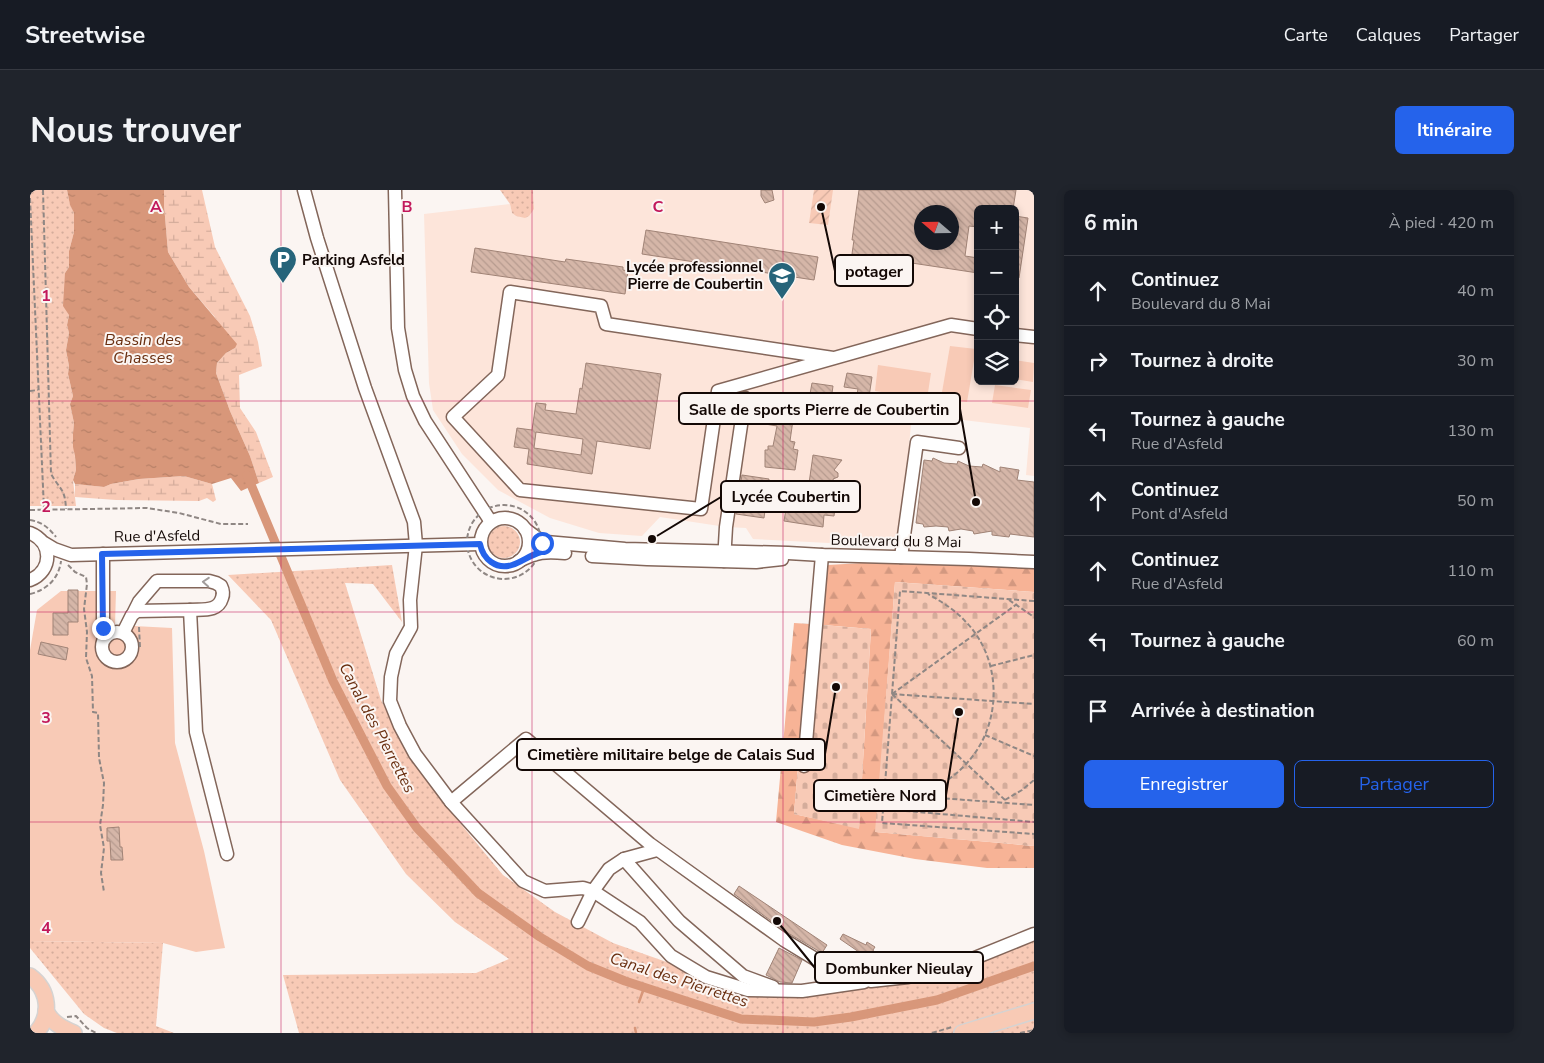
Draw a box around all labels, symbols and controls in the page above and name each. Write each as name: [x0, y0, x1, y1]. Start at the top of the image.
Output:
text: Streetwise: [25, 19, 145, 51]
text: Carte: [1284, 23, 1328, 47]
text: Calques: [1356, 23, 1421, 47]
text: Partager: [1449, 23, 1519, 47]
button: Itinéraire: [1395, 106, 1514, 154]
text: Nous trouver: [30, 107, 241, 154]
text: A: [150, 196, 162, 218]
text: B: [401, 196, 413, 218]
text: C: [653, 196, 664, 218]
north arrow: [914, 205, 959, 250]
map controls: [974, 205, 1019, 385]
button: +: [974, 205, 1019, 250]
text: 6 min: [1084, 209, 1138, 237]
text: À pied · 420 m: [1389, 212, 1494, 234]
parking icon: Parking Asfeld: [268, 245, 298, 284]
place label: Parking Asfeld: [302, 250, 405, 270]
button: −: [974, 250, 1019, 295]
callout: potager: [835, 255, 913, 286]
place label: Lycée professionnel Pierre de Coubertin: [626, 257, 763, 294]
school or university icon: Lycée professionnel Pierre de Coubertin: [767, 261, 797, 300]
text: potager: [845, 261, 904, 283]
text: Continuez: [1131, 267, 1219, 293]
icon: ahead: [1084, 277, 1112, 305]
text: 40 m: [1457, 280, 1494, 302]
text: 1: [41, 285, 51, 307]
text: Boulevard du 8 Mai: [1131, 293, 1270, 315]
button: locate: [974, 295, 1019, 340]
water label: Bassin des Chasses: [104, 329, 182, 369]
button: layers: [974, 340, 1019, 385]
icon: right: [1084, 347, 1112, 375]
text: Tournez à droite: [1131, 348, 1274, 374]
text: 30 m: [1457, 350, 1494, 372]
callout: Salle de sports Pierre de Coubertin: [679, 393, 960, 424]
text: Salle de sports Pierre de Coubertin: [689, 399, 949, 421]
text: Tournez à gauche: [1131, 407, 1285, 433]
icon: left: [1084, 417, 1112, 445]
text: 130 m: [1447, 420, 1494, 442]
text: Rue d'Asfeld: [1131, 433, 1223, 455]
text: Continuez: [1131, 477, 1219, 503]
callout: Lycée Coubertin: [721, 481, 860, 512]
text: Lycée Coubertin: [732, 486, 850, 508]
icon: ahead: [1084, 487, 1112, 515]
text: 50 m: [1457, 490, 1494, 512]
text: 2: [41, 496, 51, 518]
text: Pont d'Asfeld: [1131, 503, 1228, 525]
street label: Rue d'Asfeld: [114, 525, 200, 547]
street label: Boulevard du 8 Mai: [830, 530, 962, 552]
route start: [531, 532, 554, 555]
text: Continuez: [1131, 547, 1219, 573]
icon: ahead: [1084, 557, 1112, 585]
text: 110 m: [1447, 560, 1494, 582]
text: Rue d'Asfeld: [1131, 573, 1223, 595]
one-way arrow: [202, 576, 210, 587]
route end: [92, 617, 115, 640]
icon: left: [1084, 627, 1112, 655]
text: Tournez à gauche: [1131, 628, 1285, 654]
text: 60 m: [1457, 630, 1494, 652]
water label: Canal des Pierrettes: [333, 659, 421, 797]
icon: arrive: [1084, 697, 1112, 725]
text: Arrivée à destination: [1131, 698, 1315, 724]
text: 3: [41, 707, 51, 729]
callout: Cimetière militaire belge de Calais Sud: [517, 739, 825, 770]
text: Cimetière militaire belge de Calais Sud: [527, 744, 815, 766]
button: Enregistrer: [1084, 760, 1284, 808]
button: Partager: [1294, 760, 1494, 808]
callout: Cimetière Nord: [814, 780, 946, 811]
text: Cimetière Nord: [824, 785, 936, 807]
text: 4: [41, 917, 51, 939]
water label: Canal des Pierrettes: [607, 947, 751, 1013]
callout: Dombunker Nieulay: [815, 952, 983, 983]
text: Dombunker Nieulay: [825, 958, 973, 980]

